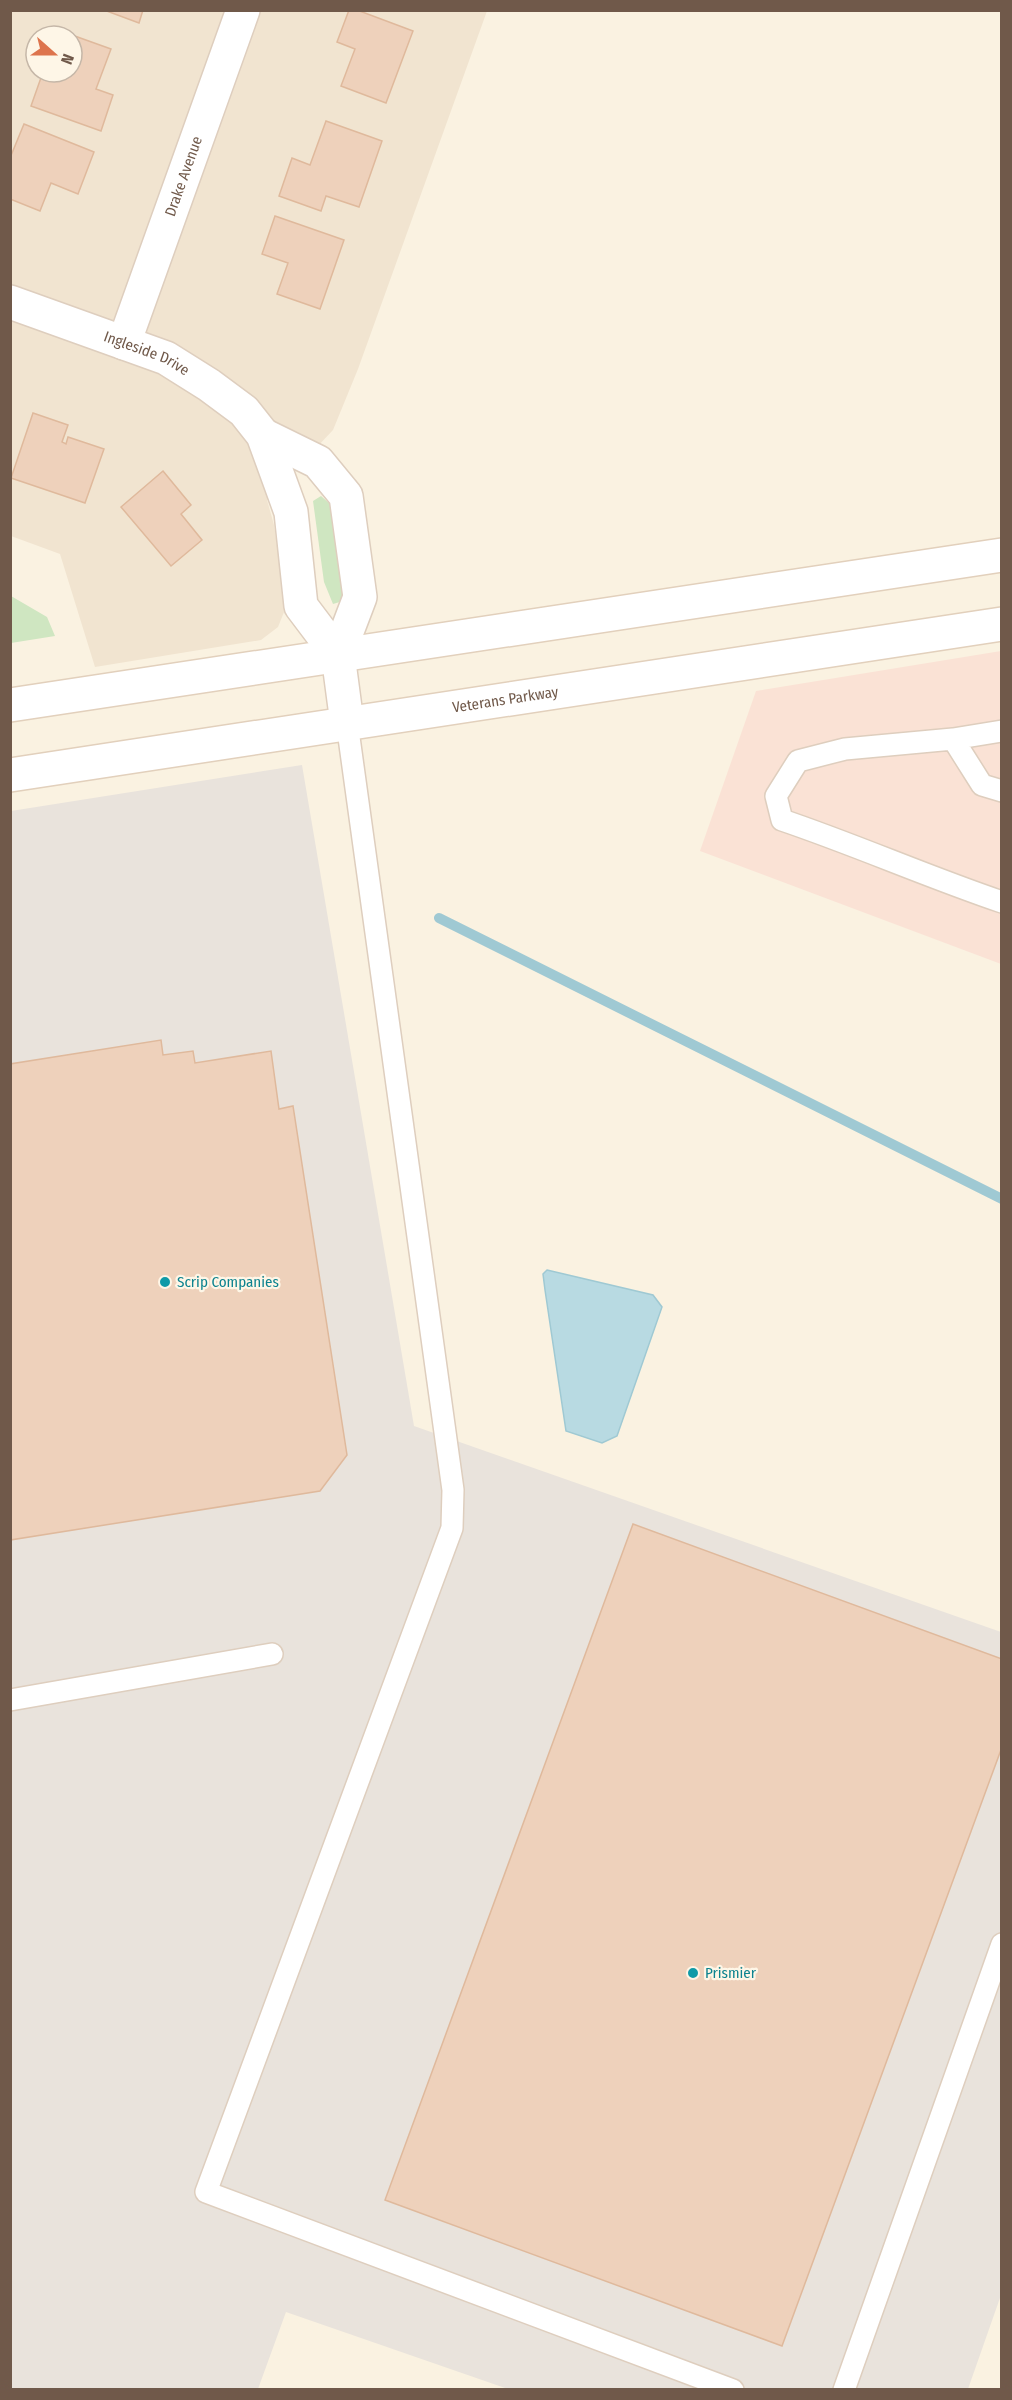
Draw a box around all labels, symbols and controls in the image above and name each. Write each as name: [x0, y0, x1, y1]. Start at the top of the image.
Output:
north arrow: [24, 24, 84, 84]
text: N: [57, 51, 78, 67]
street label: Drake Avenue: [161, 134, 206, 219]
street label: Ingleside Drive: [101, 327, 193, 379]
street label: Veterans Parkway: [451, 683, 560, 717]
place label: Scrip Companies: [177, 1273, 279, 1291]
marker: Scrip Companies: [158, 1275, 172, 1289]
place label: Prismier: [705, 1964, 757, 1982]
marker: Prismier: [686, 1966, 700, 1980]

